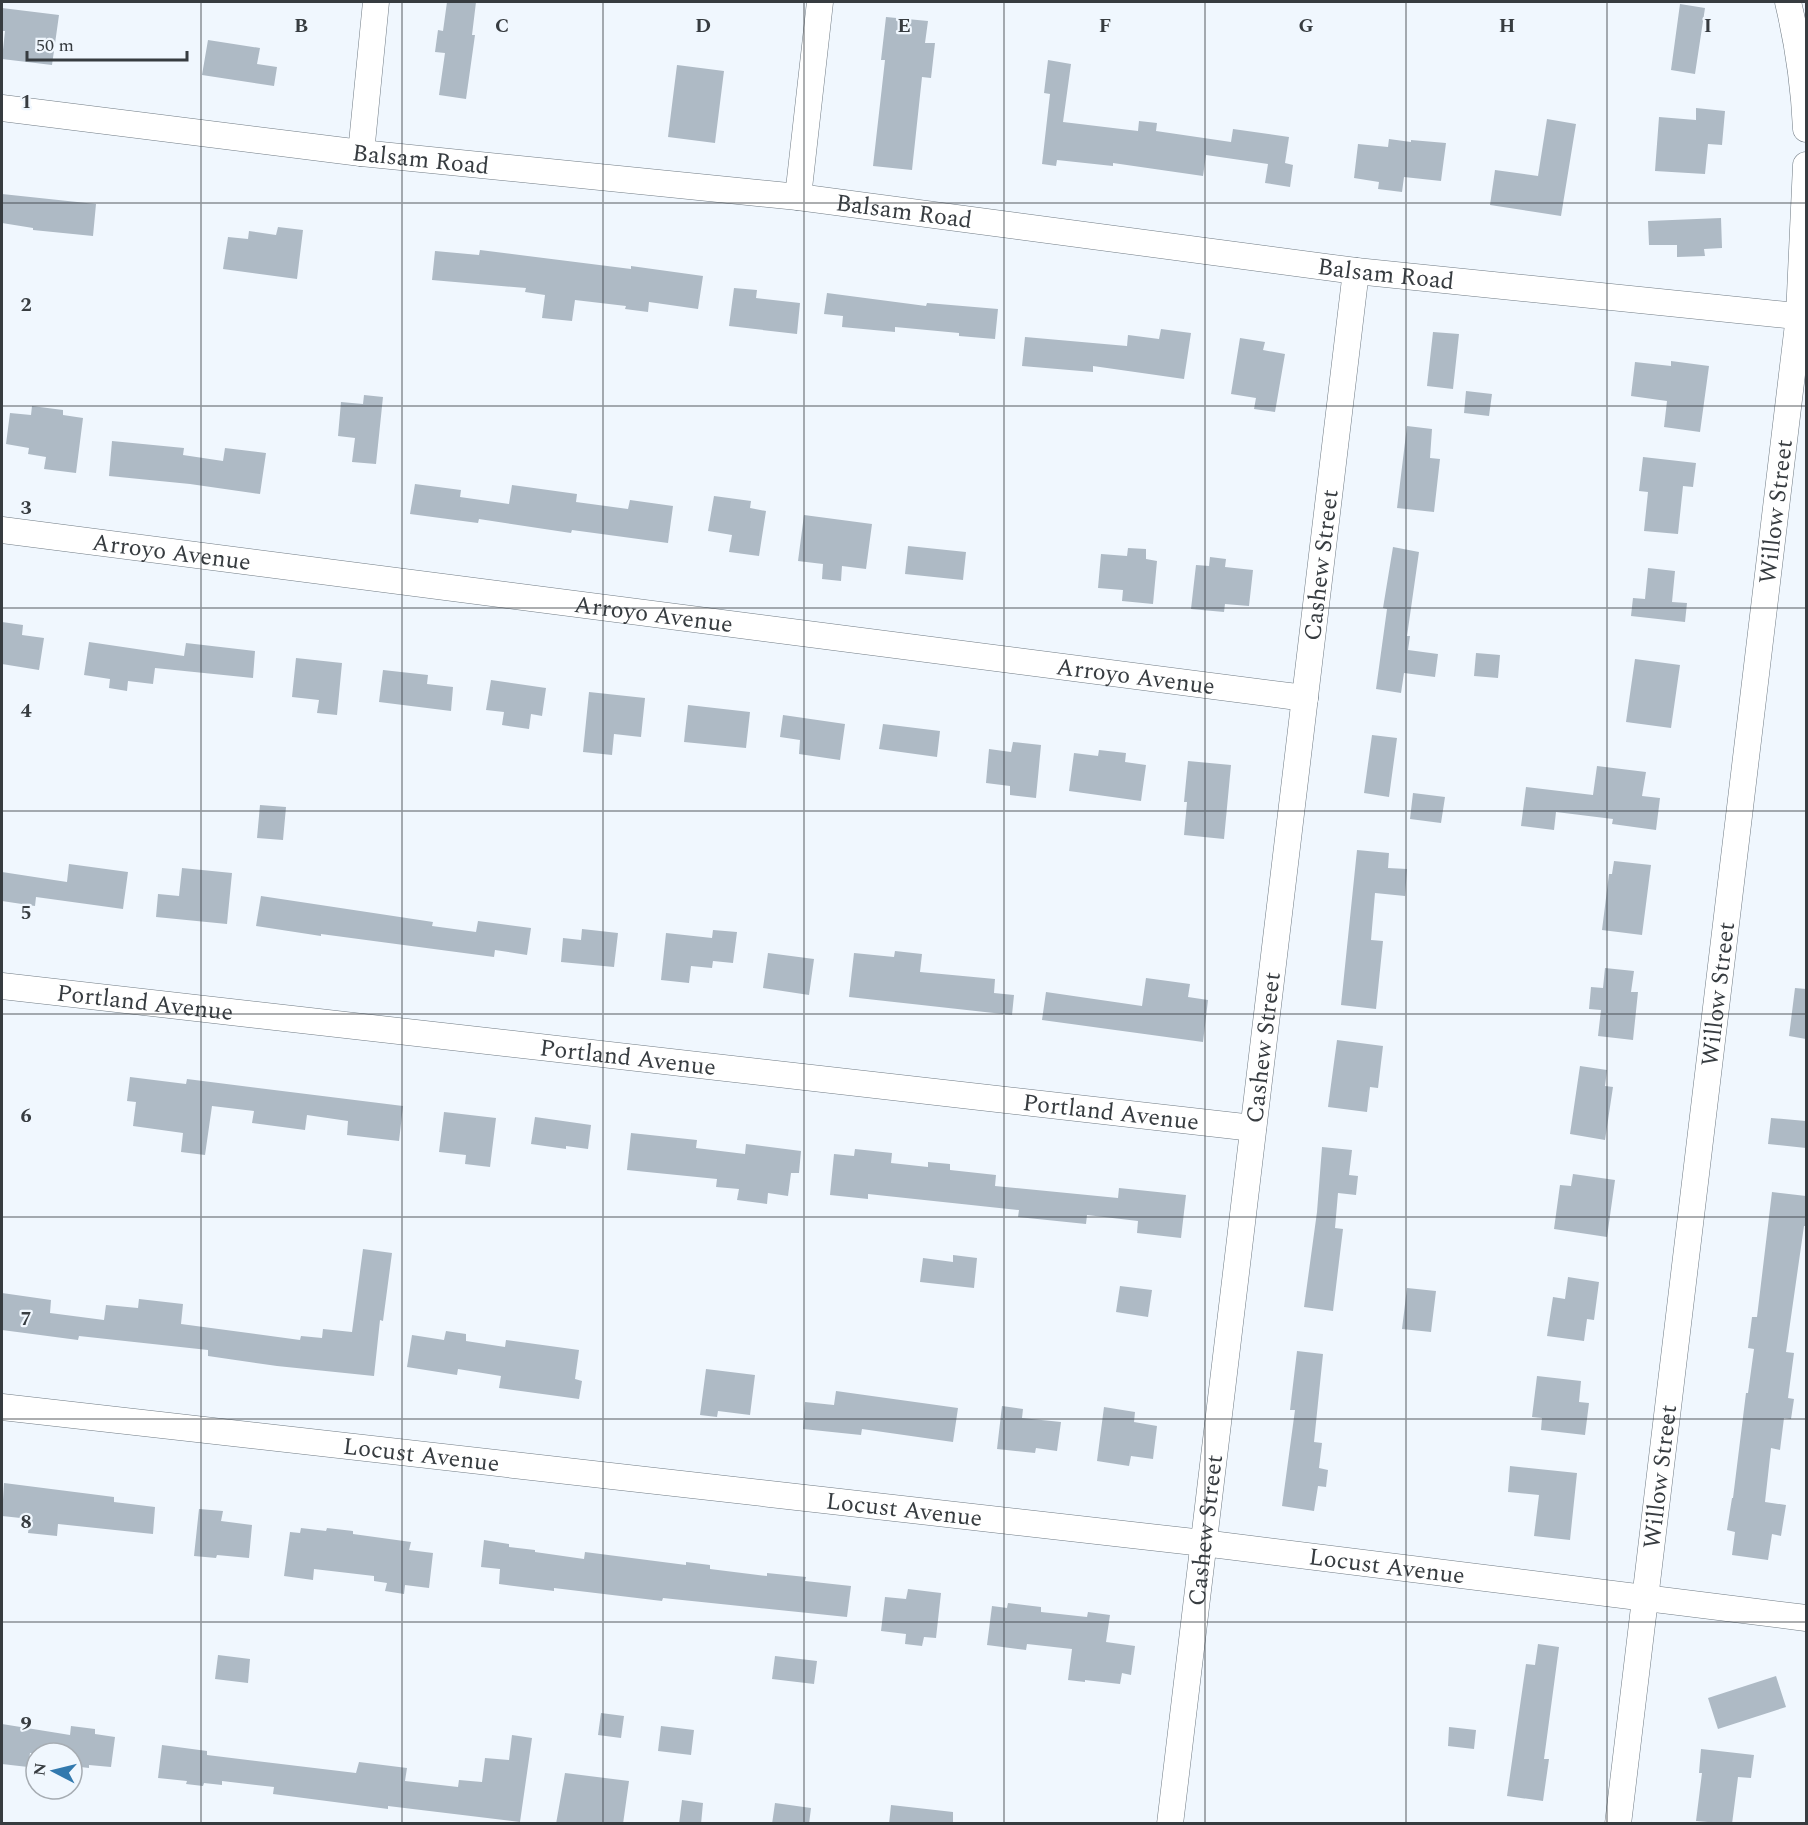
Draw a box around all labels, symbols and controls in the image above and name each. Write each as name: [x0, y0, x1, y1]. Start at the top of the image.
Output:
text: B: [294, 11, 308, 41]
text: C: [495, 11, 509, 41]
text: D: [695, 11, 711, 41]
text: E: [897, 11, 911, 41]
text: F: [1099, 11, 1111, 41]
text: G: [1298, 11, 1314, 41]
text: H: [1499, 11, 1515, 41]
text: I: [1704, 11, 1712, 41]
scale bar: [27, 24, 188, 62]
text: 50 m: [36, 32, 74, 59]
text: 1: [20, 87, 32, 117]
street label: Balsam Road: [350, 135, 491, 185]
street label: Balsam Road: [833, 185, 974, 239]
street label: Balsam Road: [1315, 249, 1456, 300]
text: 2: [20, 290, 32, 320]
street label: Willow Street: [1750, 437, 1803, 586]
street label: Cashew Street: [1295, 487, 1349, 643]
text: 3: [20, 493, 32, 523]
street label: Arroyo Avenue: [90, 525, 253, 581]
street label: Arroyo Avenue: [572, 587, 735, 643]
street label: Arroyo Avenue: [1054, 649, 1217, 705]
text: 4: [20, 696, 32, 726]
text: 5: [20, 898, 32, 928]
street label: Willow Street: [1692, 920, 1745, 1068]
street label: Cashew Street: [1237, 970, 1291, 1125]
street label: Portland Avenue: [55, 975, 235, 1031]
street label: Portland Avenue: [538, 1030, 718, 1086]
street label: Portland Avenue: [1021, 1085, 1201, 1141]
text: 6: [20, 1101, 32, 1131]
text: 7: [20, 1304, 32, 1334]
street label: Willow Street: [1634, 1402, 1687, 1551]
street label: Locust Avenue: [341, 1429, 501, 1482]
street label: Cashew Street: [1179, 1452, 1233, 1608]
street label: Locust Avenue: [824, 1483, 984, 1537]
text: 8: [20, 1507, 32, 1537]
street label: Locust Avenue: [1307, 1539, 1467, 1594]
text: 9: [20, 1709, 32, 1739]
north arrow: [24, 1741, 84, 1801]
text: N: [27, 1761, 53, 1777]

